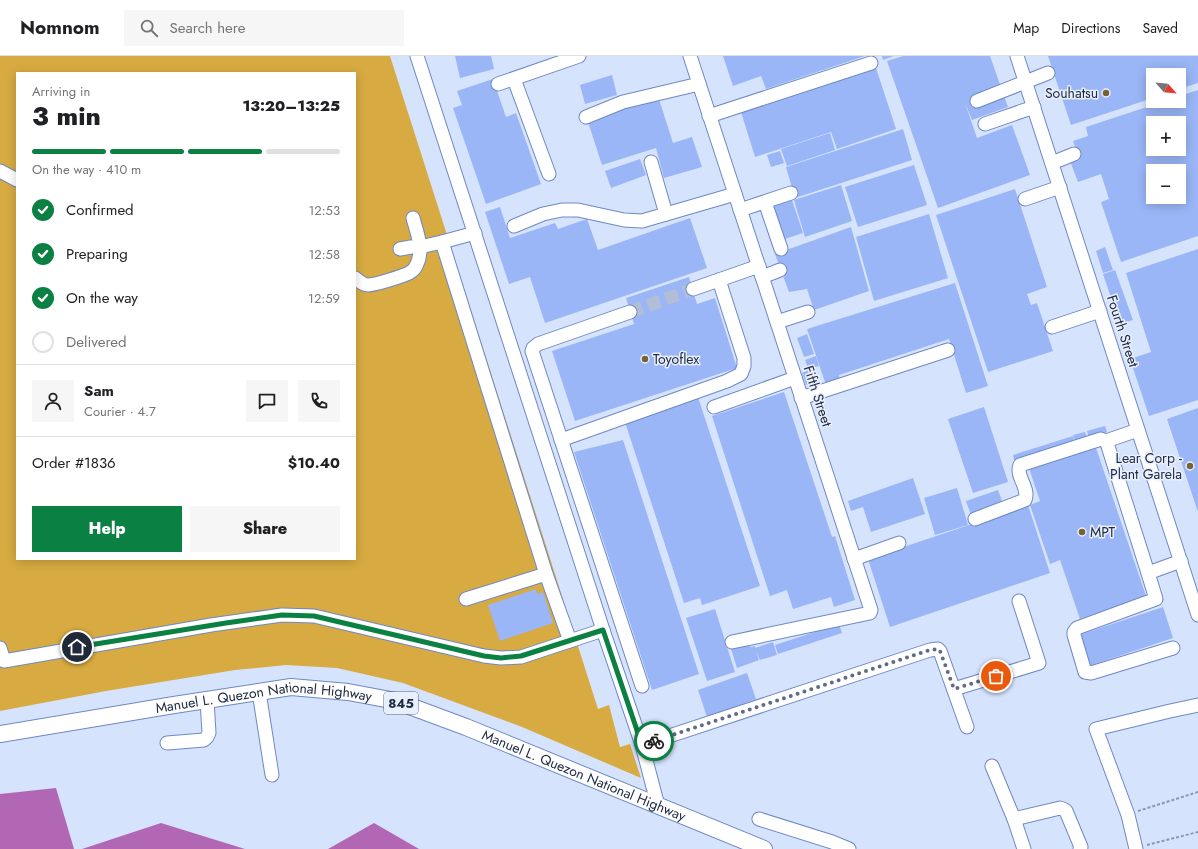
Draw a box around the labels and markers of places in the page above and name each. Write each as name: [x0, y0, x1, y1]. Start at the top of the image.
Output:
place label: Souhatsu: [1045, 83, 1098, 103]
marker: Souhatsu: [1101, 88, 1111, 98]
place label: Toyoflex: [653, 349, 699, 369]
marker: Toyoflex: [640, 354, 650, 364]
place label: Lear Corp - Plant Garela: [1110, 448, 1182, 484]
marker: Lear Corp - Plant Garela: [1185, 461, 1195, 471]
place label: MPT: [1090, 522, 1116, 542]
marker: MPT: [1077, 527, 1087, 537]
pin: [60, 630, 94, 664]
pin: [979, 659, 1013, 693]

